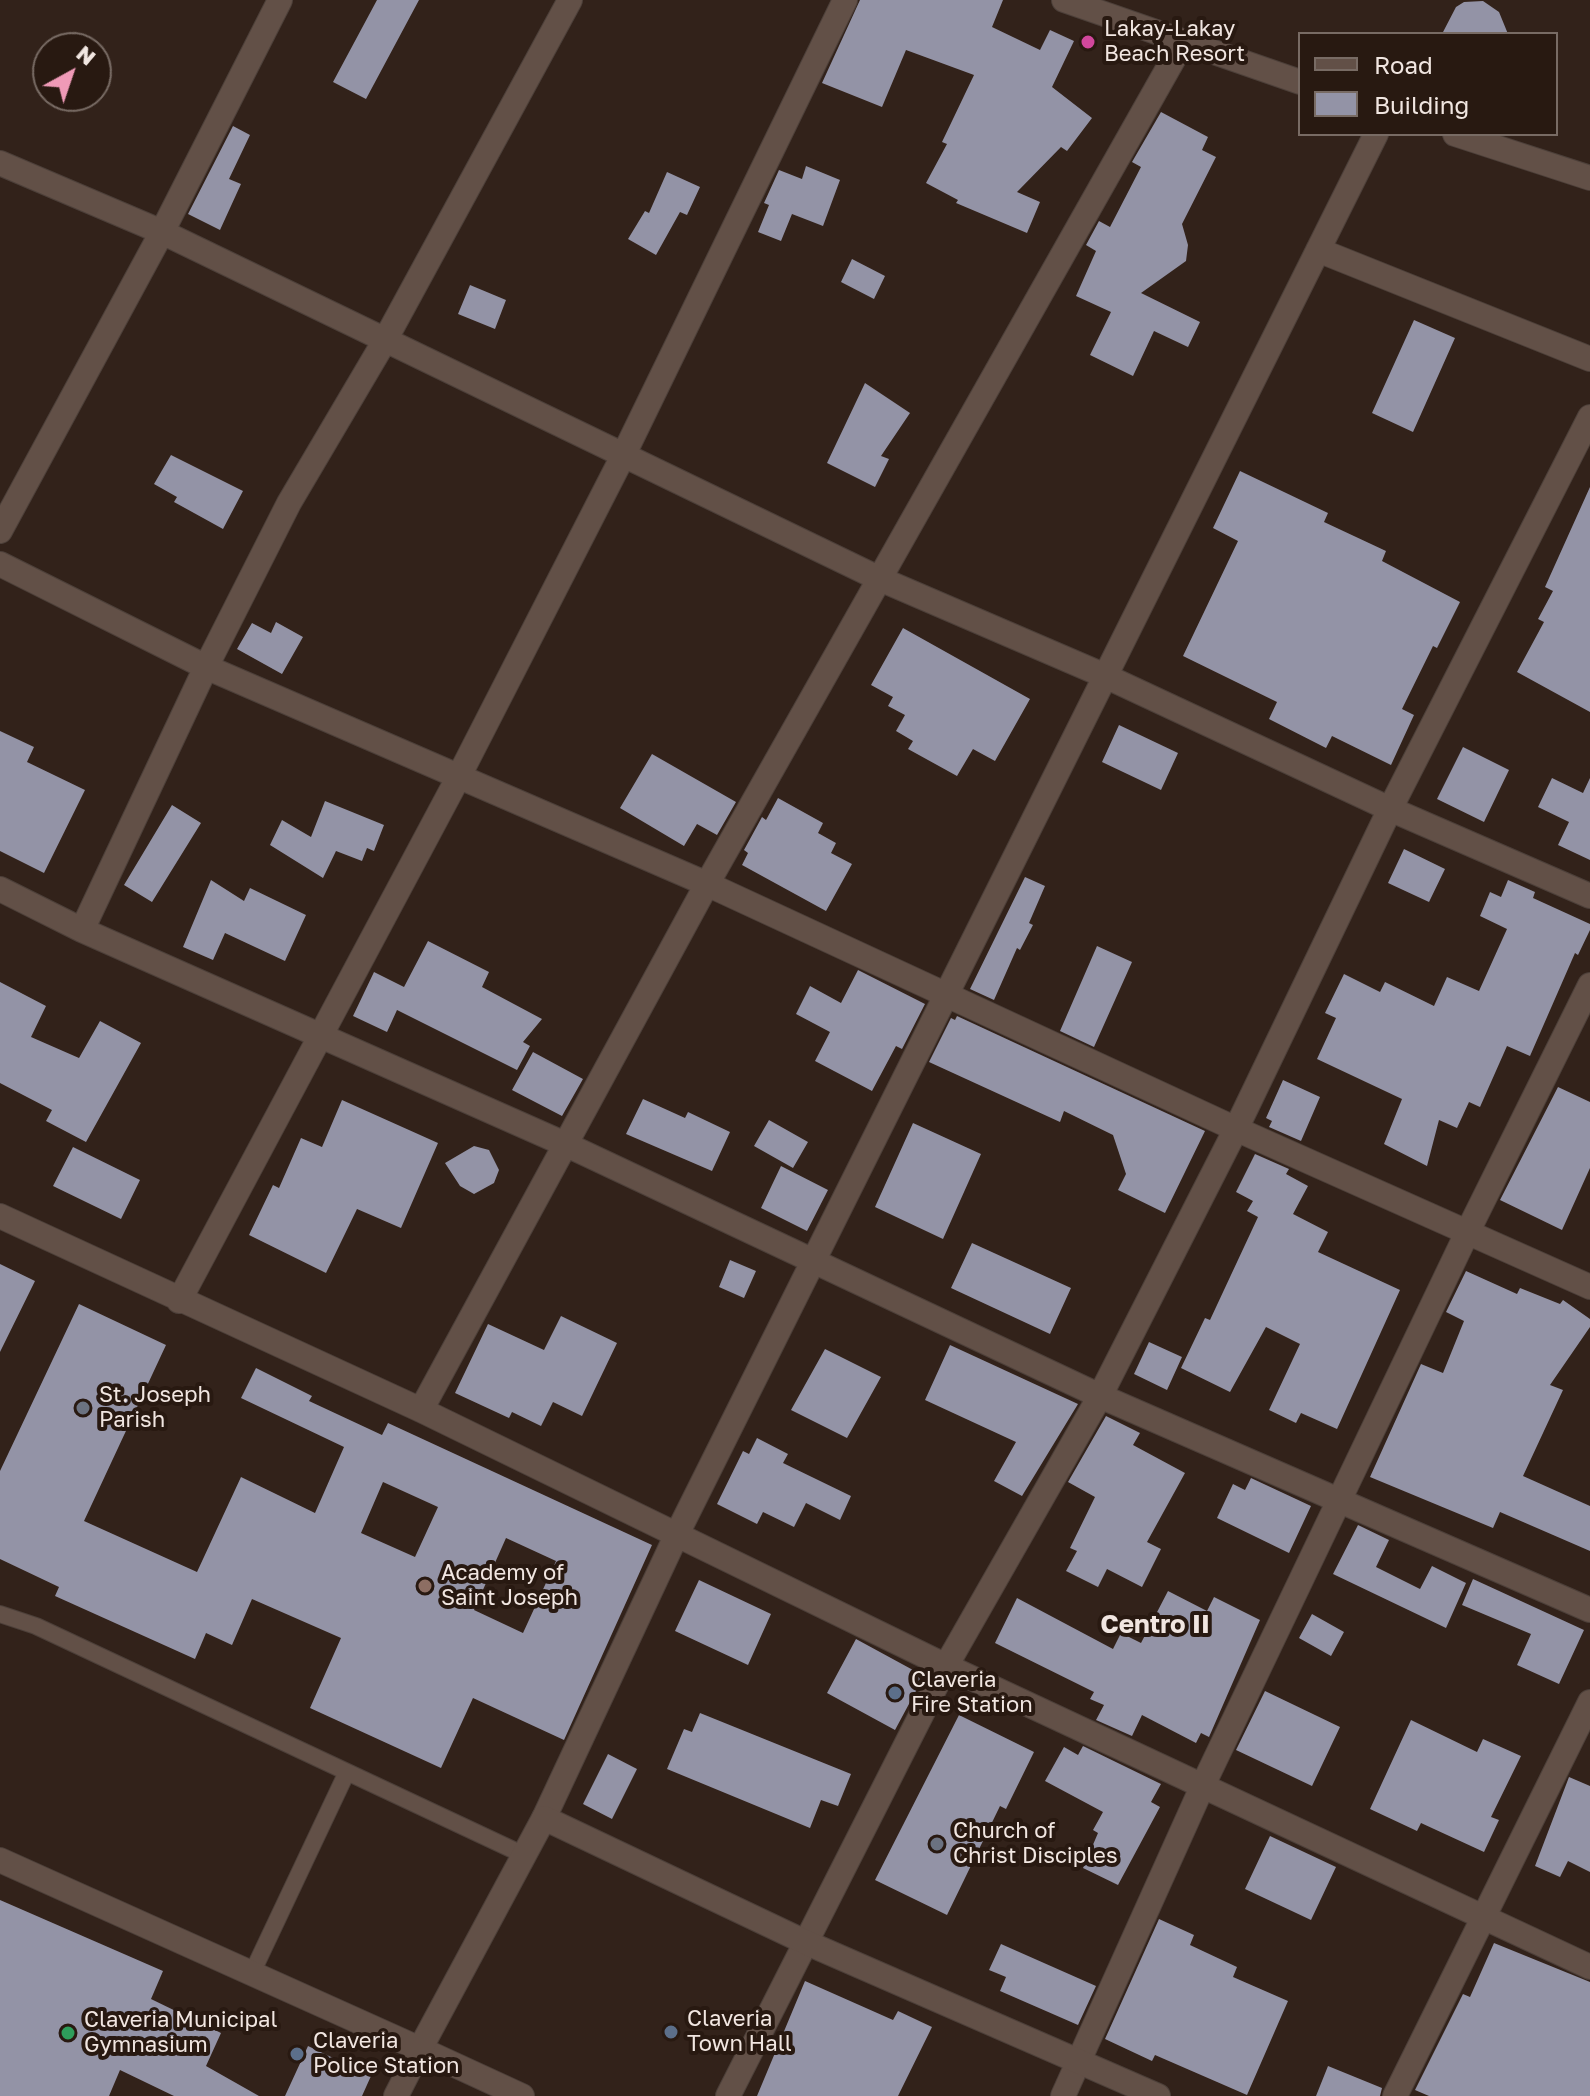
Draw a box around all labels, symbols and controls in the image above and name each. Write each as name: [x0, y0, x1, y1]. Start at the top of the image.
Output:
place label: Lakay-Lakay Beach Resort: [1104, 16, 1245, 68]
north arrow: [32, 32, 112, 112]
legend: [1298, 32, 1558, 136]
marker: Lakay-Lakay Beach Resort: [1079, 33, 1097, 51]
text: N: [71, 39, 102, 70]
text: Road: [1374, 50, 1433, 79]
text: Building: [1374, 90, 1469, 119]
place label: St. Joseph Parish: [99, 1382, 211, 1434]
marker: St. Joseph Parish: [74, 1399, 92, 1417]
place label: Academy of Saint Joseph: [441, 1560, 578, 1612]
marker: Academy of Saint Joseph: [416, 1577, 434, 1595]
district label: Centro II: [1100, 1609, 1210, 1641]
place label: Claveria Fire Station: [911, 1667, 1033, 1718]
marker: Claveria Fire Station: [886, 1684, 904, 1702]
place label: Church of Christ Disciples: [953, 1818, 1118, 1870]
marker: Church of Christ Disciples: [928, 1835, 946, 1853]
place label: Claveria Town Hall: [687, 2006, 792, 2058]
place label: Claveria Municipal Gymnasium: [84, 2007, 278, 2058]
marker: Claveria Town Hall: [662, 2023, 680, 2041]
marker: Claveria Municipal Gymnasium: [59, 2024, 77, 2042]
place label: Claveria Police Station: [313, 2028, 460, 2080]
marker: Claveria Police Station: [288, 2045, 306, 2063]

